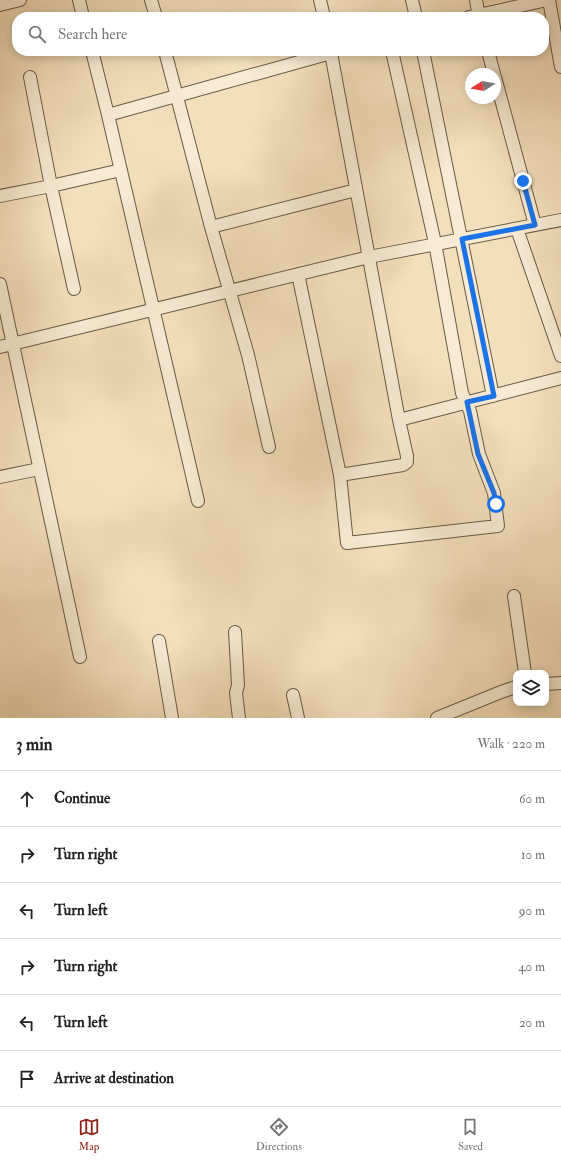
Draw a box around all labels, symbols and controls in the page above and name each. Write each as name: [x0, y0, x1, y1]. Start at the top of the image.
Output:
search box: [12, 12, 549, 56]
icon: search: [26, 23, 48, 45]
text: Search here: [58, 25, 127, 44]
north arrow: [465, 68, 501, 104]
route end: [514, 172, 532, 190]
route start: [487, 495, 505, 513]
map controls: [513, 670, 549, 706]
button: layers: [513, 670, 549, 706]
text: 3 min: [16, 734, 53, 755]
text: Walk · 220 m: [477, 736, 545, 752]
icon: ahead: [16, 788, 38, 810]
text: Continue: [54, 789, 110, 808]
text: 60 m: [519, 791, 545, 807]
icon: right: [16, 844, 38, 866]
text: Turn right: [54, 845, 117, 864]
text: 10 m: [521, 847, 545, 863]
icon: left: [16, 900, 38, 922]
text: Turn left: [54, 901, 108, 920]
text: 90 m: [519, 903, 545, 919]
icon: right: [16, 956, 38, 978]
text: Turn right: [54, 957, 117, 976]
text: 40 m: [519, 959, 545, 975]
icon: left: [16, 1012, 38, 1034]
text: Turn left: [54, 1013, 108, 1032]
text: 20 m: [519, 1015, 545, 1031]
icon: arrive: [16, 1068, 38, 1090]
text: Arrive at destination: [54, 1069, 174, 1088]
tab: Map: [78, 1116, 100, 1153]
tab: Directions: [256, 1116, 302, 1153]
tab: Saved: [458, 1116, 483, 1153]

